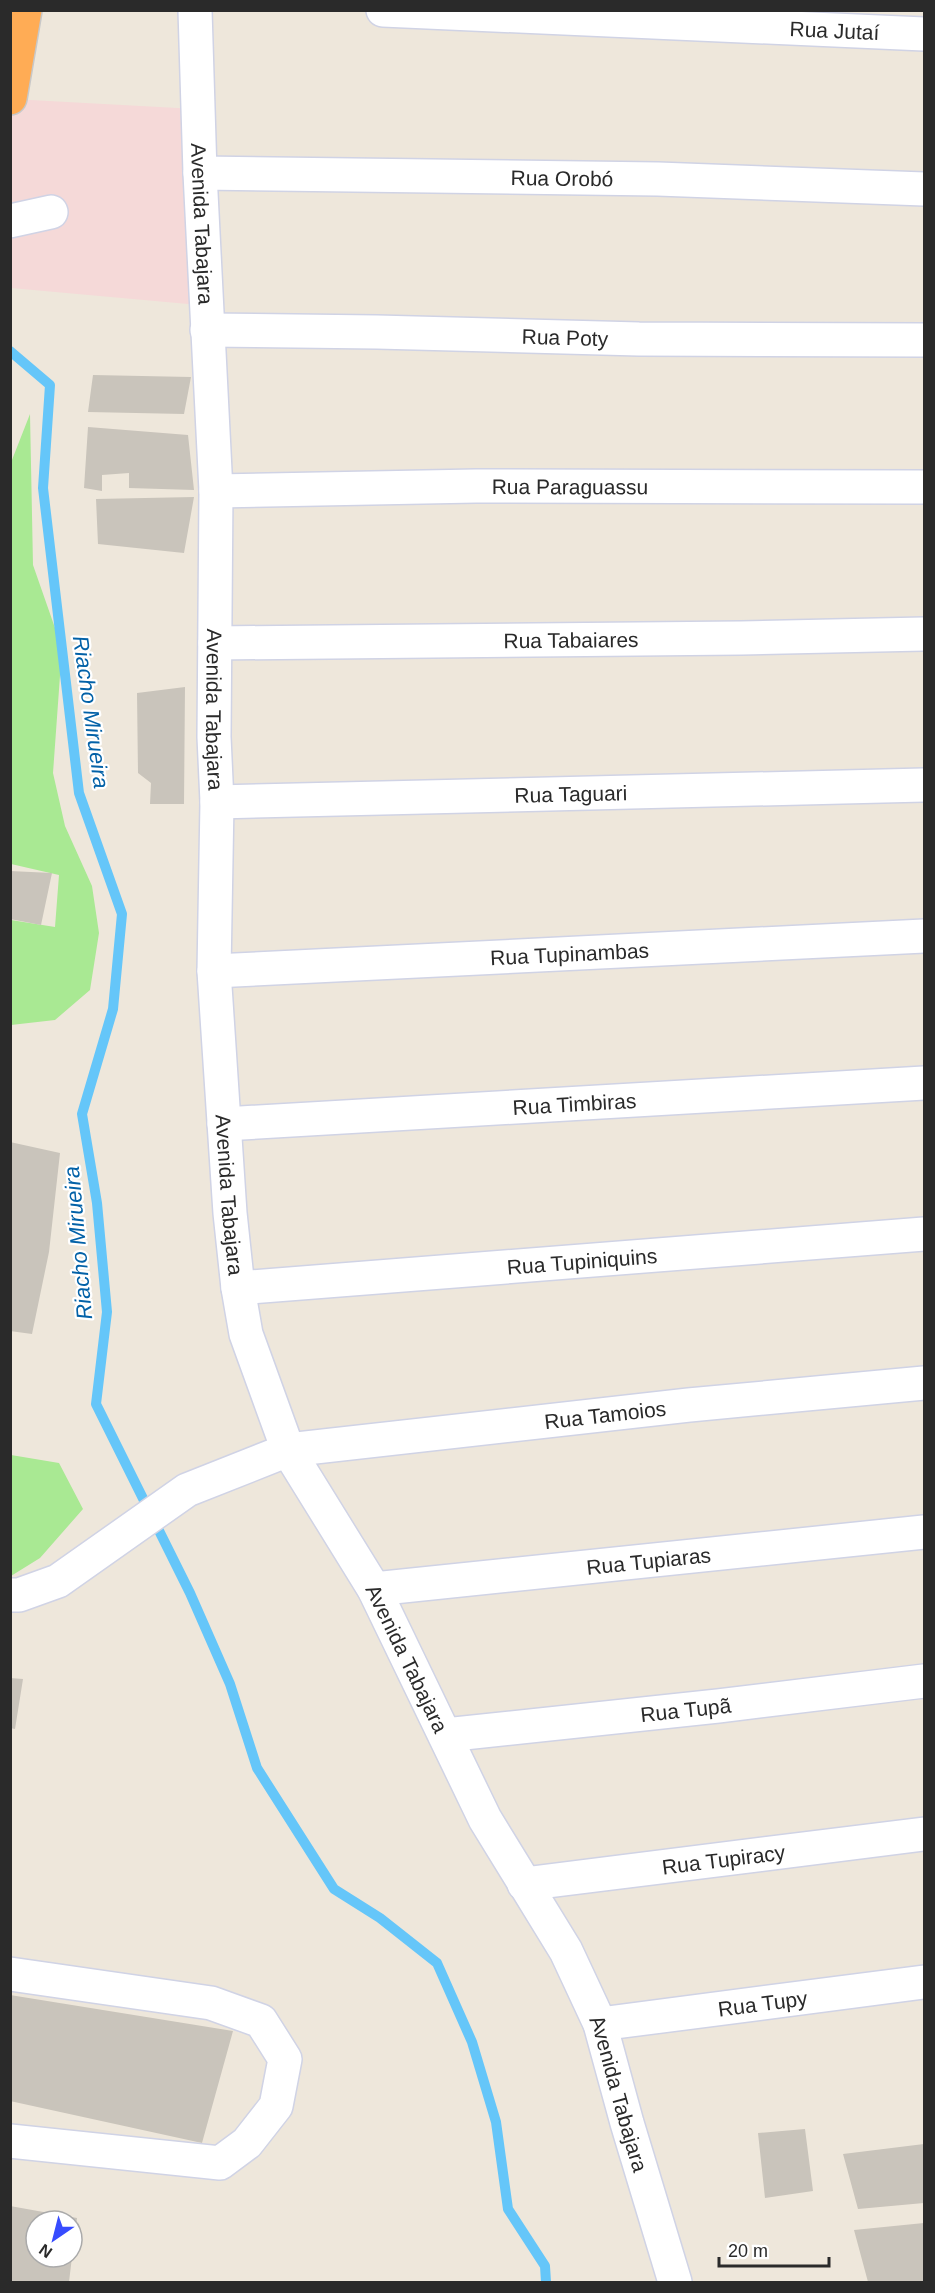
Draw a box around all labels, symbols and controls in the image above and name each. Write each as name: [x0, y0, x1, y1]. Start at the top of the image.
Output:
street label: Rua Jutaí: [789, 17, 880, 44]
street label: Avenida Tabajara: [188, 143, 218, 305]
street label: Rua Orobó: [510, 166, 614, 190]
street label: Rua Poty: [521, 324, 609, 350]
street label: Rua Paraguassu: [492, 475, 648, 498]
street label: Rua Tabaiares: [503, 627, 639, 652]
street label: Avenida Tabajara: [202, 629, 228, 791]
water label: Riacho Mirueira: [68, 634, 114, 790]
street label: Rua Taguari: [514, 781, 628, 806]
street label: Rua Tupinambas: [490, 938, 649, 969]
street label: Rua Timbiras: [512, 1088, 637, 1119]
street label: Avenida Tabajara: [212, 1114, 248, 1277]
water label: Riacho Mirueira: [59, 1165, 97, 1321]
street label: Rua Tupiniquins: [506, 1244, 658, 1278]
street label: Rua Tamoios: [543, 1396, 667, 1433]
street label: Rua Tupiaras: [585, 1543, 712, 1578]
street label: Avenida Tabajara: [362, 1581, 453, 1736]
street label: Rua Tupã: [639, 1693, 733, 1726]
street label: Rua Tupiracy: [661, 1840, 787, 1878]
street label: Rua Tupy: [717, 1986, 809, 2020]
street label: Avenida Tabajara: [586, 2011, 653, 2175]
north arrow: [24, 2209, 84, 2269]
scale bar: [719, 2230, 828, 2268]
text: N: [36, 2241, 55, 2261]
text: 20 m: [728, 2241, 768, 2261]

